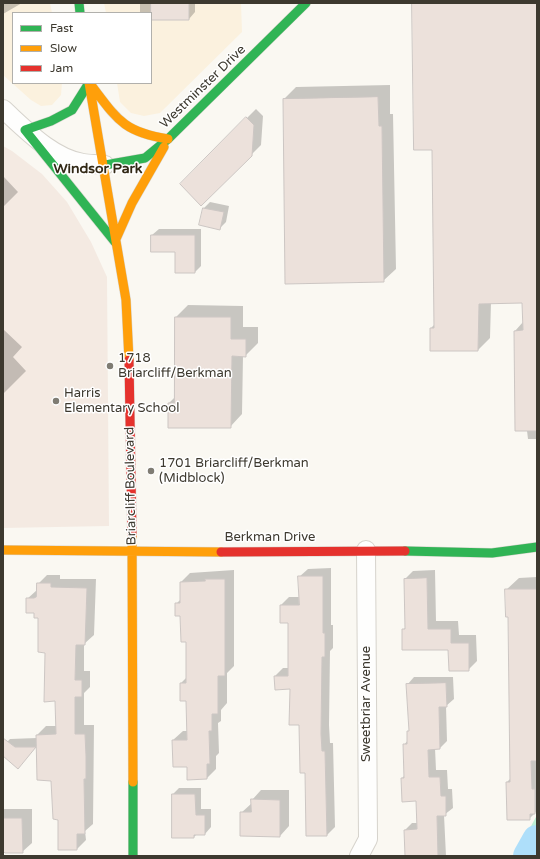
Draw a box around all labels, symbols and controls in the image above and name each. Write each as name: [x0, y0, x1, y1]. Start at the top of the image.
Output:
legend: [12, 12, 152, 84]
text: Fast: [50, 21, 73, 35]
text: Slow: [50, 41, 77, 55]
street label: Westminster Drive: [157, 42, 249, 132]
text: Jam: [50, 61, 73, 75]
district label: Windsor Park: [54, 161, 142, 177]
place label: 1718 Briarcliff/Berkman: [118, 351, 232, 382]
marker: 1718 Briarcliff/Berkman: [105, 361, 115, 371]
place label: Harris Elementary School: [64, 386, 179, 417]
marker: Harris Elementary School: [51, 396, 61, 406]
street label: Briarcliff Boulevard: [122, 427, 140, 545]
place label: 1701 Briarcliff/Berkman (Midblock): [159, 456, 309, 487]
marker: 1701 Briarcliff/Berkman (Midblock): [146, 466, 156, 476]
street label: Berkman Drive: [225, 530, 315, 546]
street label: Sweetbriar Avenue: [359, 646, 375, 762]

